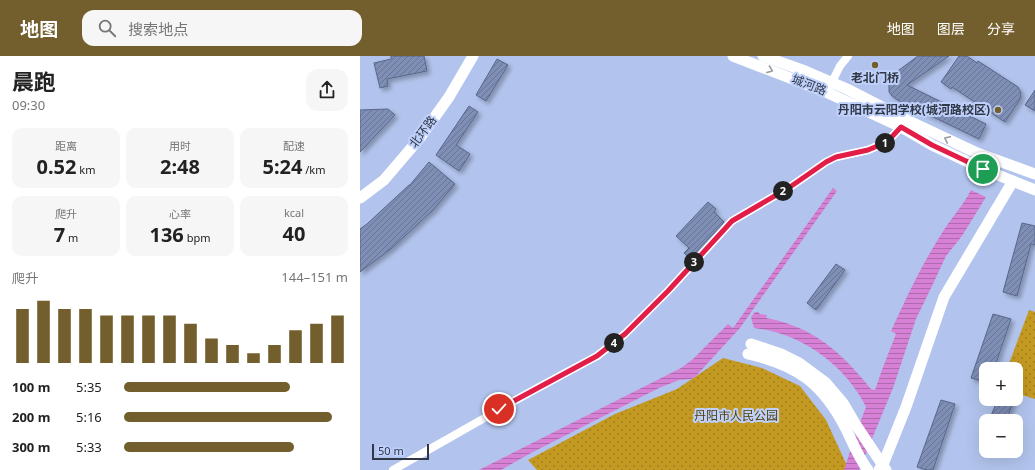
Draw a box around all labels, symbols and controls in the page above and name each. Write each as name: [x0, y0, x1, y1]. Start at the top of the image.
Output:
search box: [82, 10, 362, 46]
text: 地图: [20, 16, 58, 42]
icon: search: [96, 17, 118, 39]
text: 搜索地点: [128, 19, 188, 39]
text: 地图: [887, 19, 915, 38]
text: 图层: [937, 19, 965, 38]
text: 分享: [987, 19, 1015, 38]
marker: 老北门桥: [870, 60, 880, 70]
one-way arrow: [766, 65, 773, 73]
text: 晨跑: [12, 66, 56, 96]
button: share: [306, 69, 348, 111]
place label: 老北门桥: [851, 69, 899, 86]
street label: 城河路: [789, 70, 829, 99]
text: 09:30: [12, 96, 45, 114]
place label: 丹阳市云阳学校(城河路校区): [838, 101, 990, 118]
marker: 丹阳市云阳学校(城河路校区): [993, 105, 1003, 115]
street label: 北环路: [405, 112, 440, 151]
pin: 1: [875, 133, 895, 153]
text: 1: [882, 135, 888, 150]
one-way arrow: [944, 136, 951, 144]
text: 距离: [55, 138, 77, 153]
text: 用时: [169, 138, 191, 153]
text: 配速: [283, 138, 305, 153]
pin: [966, 152, 1000, 186]
text: 0.52: [37, 153, 76, 180]
text: 2:48: [160, 153, 200, 180]
text: 5:24: [262, 153, 302, 180]
icon: arrive: [972, 158, 994, 180]
text: km: [76, 162, 95, 177]
text: /km: [302, 162, 326, 177]
pin: 2: [773, 181, 793, 201]
text: 2: [780, 183, 786, 198]
text: kcal: [284, 205, 304, 220]
text: 爬升: [55, 206, 77, 221]
text: 心率: [169, 206, 191, 221]
text: 40: [283, 220, 305, 247]
text: 7: [54, 221, 65, 248]
text: 136: [149, 221, 184, 248]
text: m: [65, 230, 78, 245]
text: bpm: [184, 230, 211, 245]
pin: 3: [684, 252, 704, 272]
text: 3: [691, 254, 697, 269]
text: 144–151 m: [281, 268, 348, 286]
text: 爬升: [12, 269, 38, 287]
pin: 4: [604, 333, 624, 353]
text: 4: [611, 335, 617, 350]
map controls: [979, 362, 1023, 458]
button: +: [979, 362, 1023, 406]
text: 100 m: [12, 378, 50, 396]
text: 5:35: [76, 378, 102, 396]
pin: [482, 392, 516, 426]
icon: check: [488, 398, 510, 420]
park label: 丹阳市人民公园: [694, 407, 778, 424]
text: 200 m: [12, 408, 50, 426]
text: 5:16: [76, 408, 102, 426]
button: −: [979, 414, 1023, 458]
text: 300 m: [12, 438, 50, 456]
text: 5:33: [76, 438, 102, 456]
scale bar: [372, 442, 429, 461]
text: 50 m: [378, 443, 404, 458]

